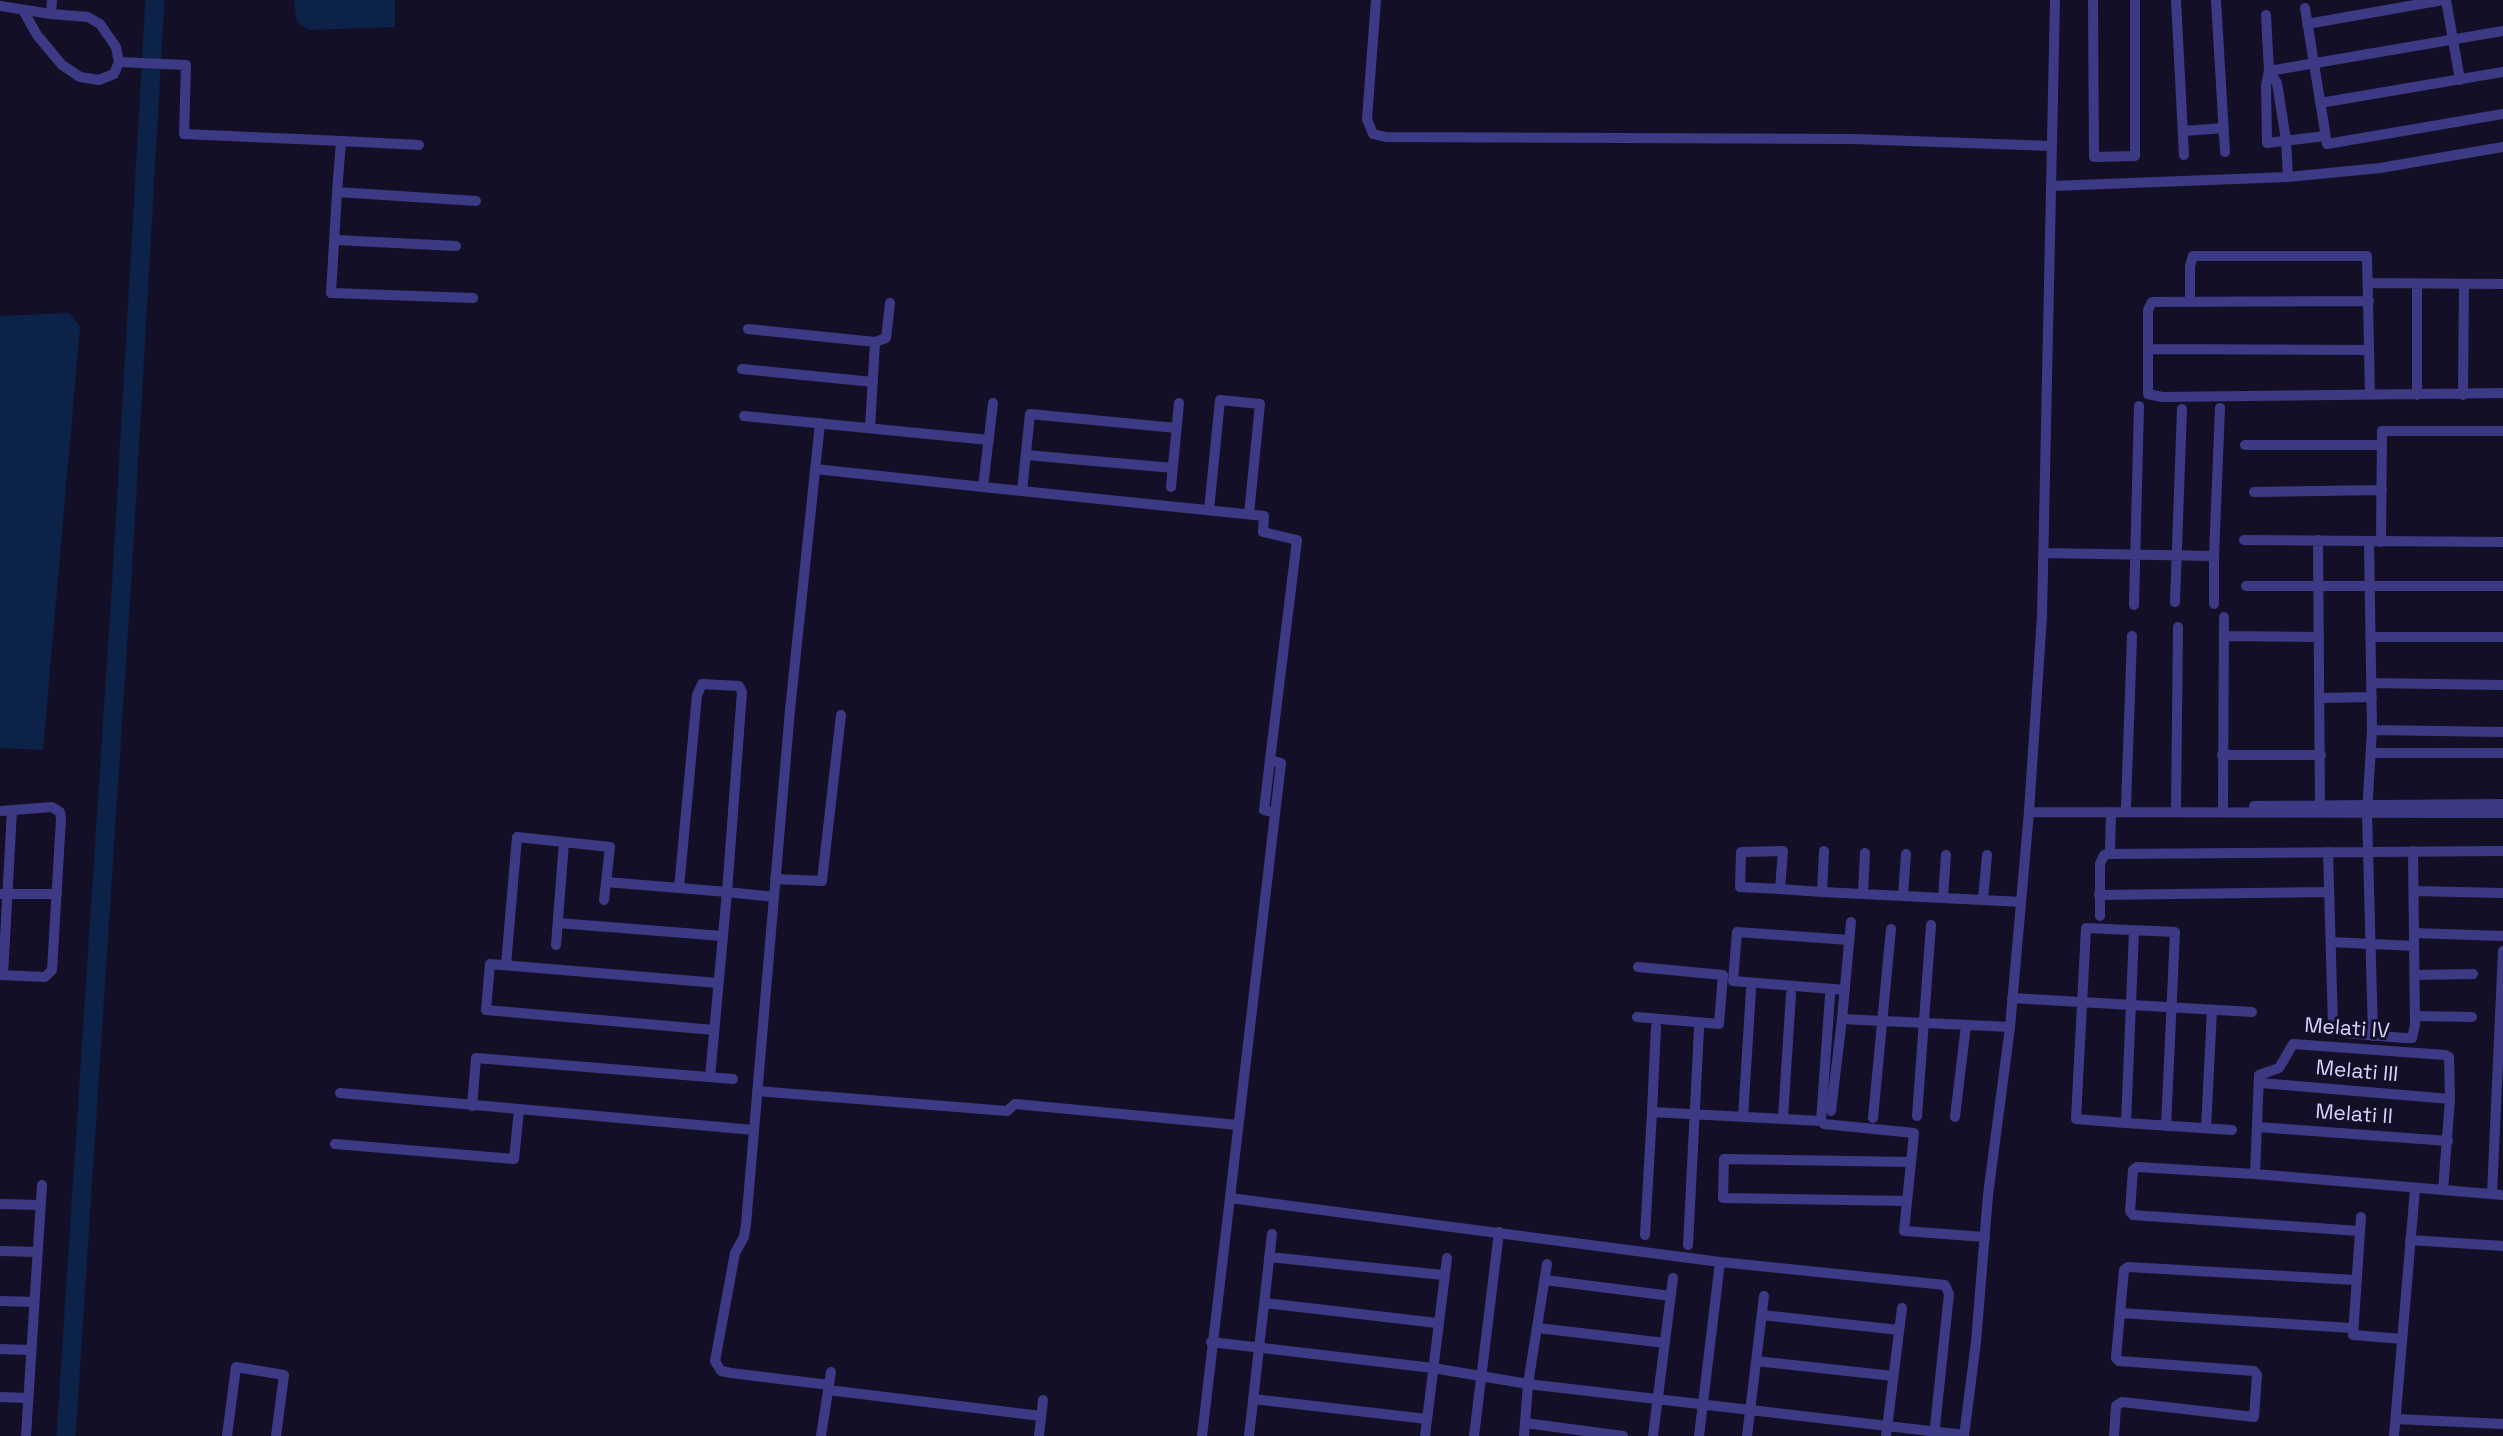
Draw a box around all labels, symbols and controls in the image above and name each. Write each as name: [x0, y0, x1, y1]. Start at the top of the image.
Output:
street label: Melati IV: [2303, 1013, 2391, 1045]
street label: Melati III: [2315, 1056, 2399, 1088]
street label: Melati II: [2314, 1100, 2394, 1130]

